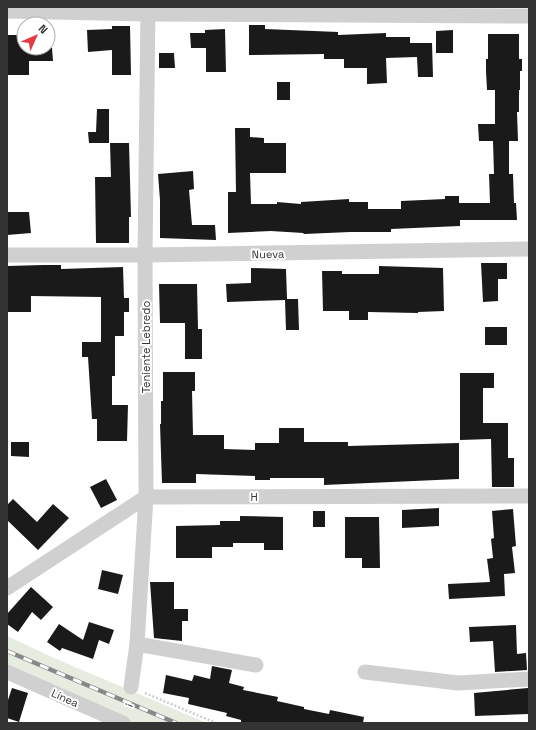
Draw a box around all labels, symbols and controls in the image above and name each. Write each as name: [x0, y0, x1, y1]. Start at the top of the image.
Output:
north arrow: [16, 16, 56, 56]
text: N: [36, 21, 51, 36]
street label: Nueva: [252, 247, 285, 261]
street label: Teniente Lebredo: [139, 301, 153, 393]
street label: H: [250, 490, 258, 504]
street label: Línea: [49, 686, 81, 710]
street label: i: [122, 701, 136, 709]

